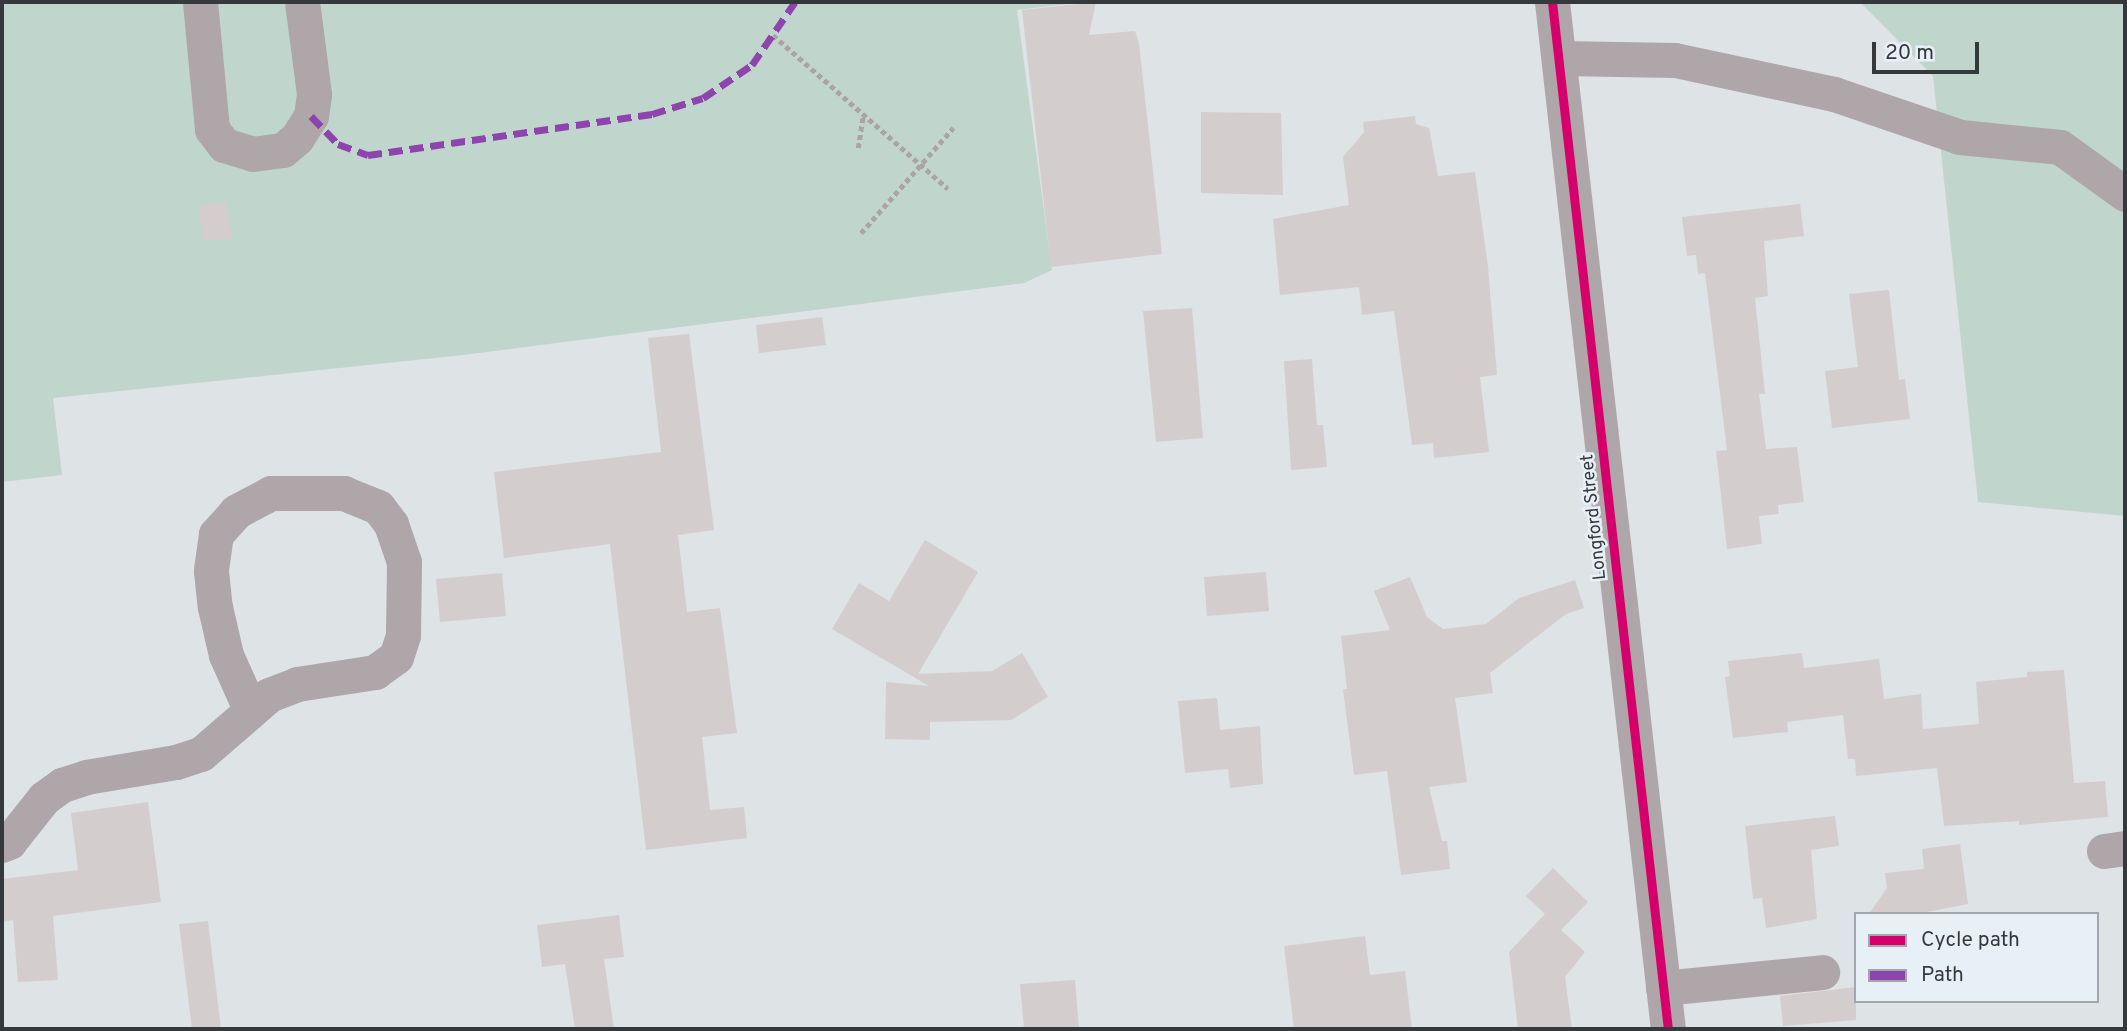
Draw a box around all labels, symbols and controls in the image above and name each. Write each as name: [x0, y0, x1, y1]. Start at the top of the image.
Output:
scale bar: [1875, 28, 1982, 72]
text: 20 m: [1885, 40, 1934, 67]
street label: Longford Street: [1578, 453, 1612, 581]
legend: [1854, 912, 2099, 1003]
text: Cycle path: [1921, 927, 2020, 954]
text: Path: [1921, 962, 1964, 989]

